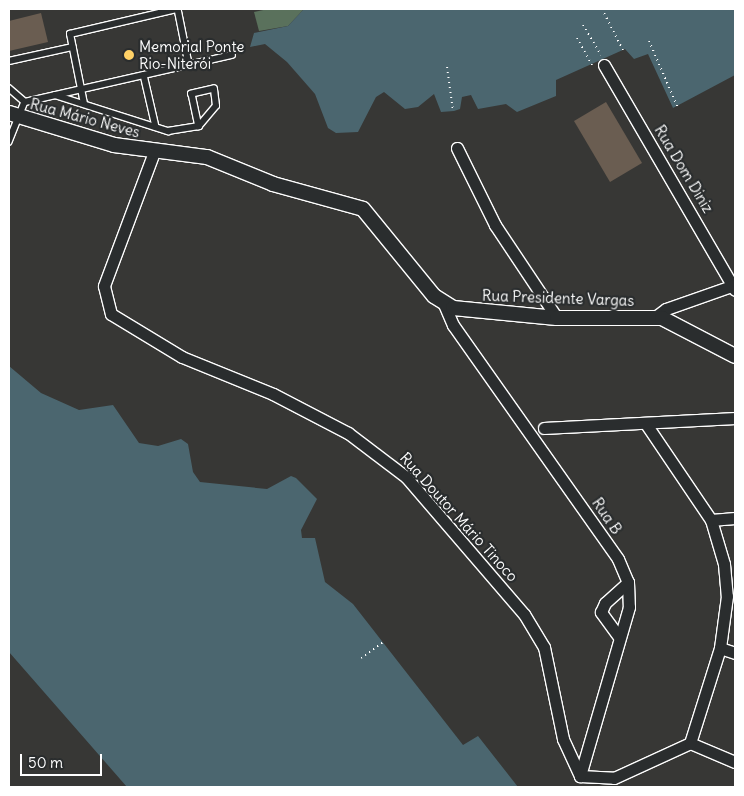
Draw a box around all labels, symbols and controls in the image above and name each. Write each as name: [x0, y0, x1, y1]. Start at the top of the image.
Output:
place label: Memorial Ponte Rio-Niterói: [139, 37, 244, 72]
marker: Memorial Ponte Rio-Niterói: [123, 49, 135, 61]
street label: Rua Mário Neves: [28, 95, 142, 141]
street label: Rua Dom Diniz: [651, 122, 717, 216]
street label: Rua Presidente Vargas: [482, 286, 634, 310]
street label: Rua Doutor Mário Tinoco: [396, 449, 522, 585]
street label: Rua B: [588, 494, 626, 538]
scale bar: [22, 744, 105, 776]
text: 50 m: [28, 753, 63, 772]

